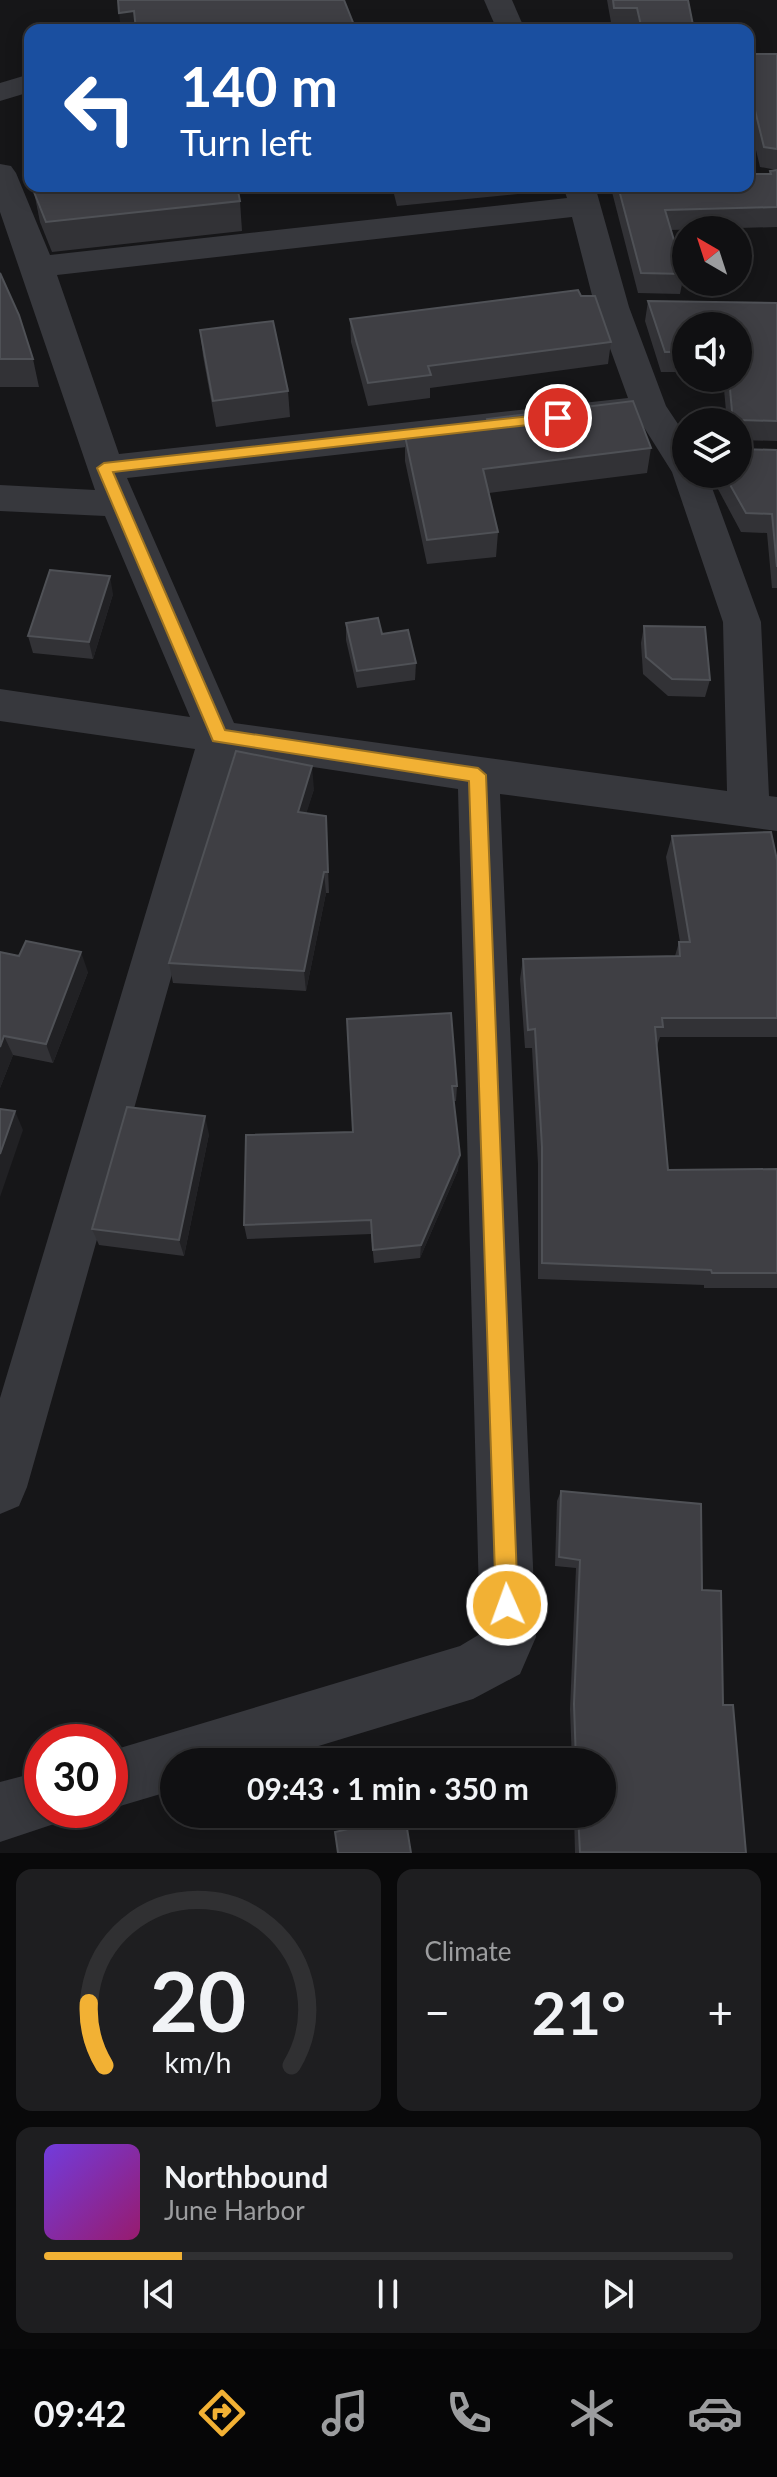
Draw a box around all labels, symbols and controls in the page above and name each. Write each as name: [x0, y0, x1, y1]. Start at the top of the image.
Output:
text: 140 m: [180, 52, 338, 119]
icon: left: [48, 56, 152, 160]
text: Turn left: [180, 120, 312, 164]
north arrow: [672, 216, 752, 296]
map controls: [672, 216, 752, 488]
button: sound: [672, 312, 752, 392]
pin: [524, 384, 592, 452]
icon: arrive: [536, 396, 580, 440]
button: layers: [672, 408, 752, 488]
position arrow: [465, 1563, 549, 1647]
speed limit sign: 30: [24, 1724, 128, 1828]
text: 09:43 · 1 min · 350 m: [247, 1770, 529, 1806]
text: Climate: [425, 1935, 511, 1967]
text: 20: [150, 1950, 247, 2050]
text: 21°: [531, 1976, 626, 2048]
text: −: [425, 1986, 450, 2038]
text: +: [707, 1986, 733, 2038]
text: km/h: [165, 2045, 232, 2079]
text: Northbound: [164, 2158, 328, 2194]
text: June Harbor: [164, 2194, 305, 2226]
icon: previous: [137, 2272, 181, 2316]
icon: pause: [366, 2272, 410, 2316]
icon: next: [596, 2272, 640, 2316]
icon: directions: [194, 2385, 250, 2441]
icon: music: [317, 2385, 373, 2441]
icon: phone: [441, 2385, 497, 2441]
icon: climate: [564, 2385, 620, 2441]
icon: car: [687, 2385, 743, 2441]
text: 09:42: [34, 2391, 126, 2435]

